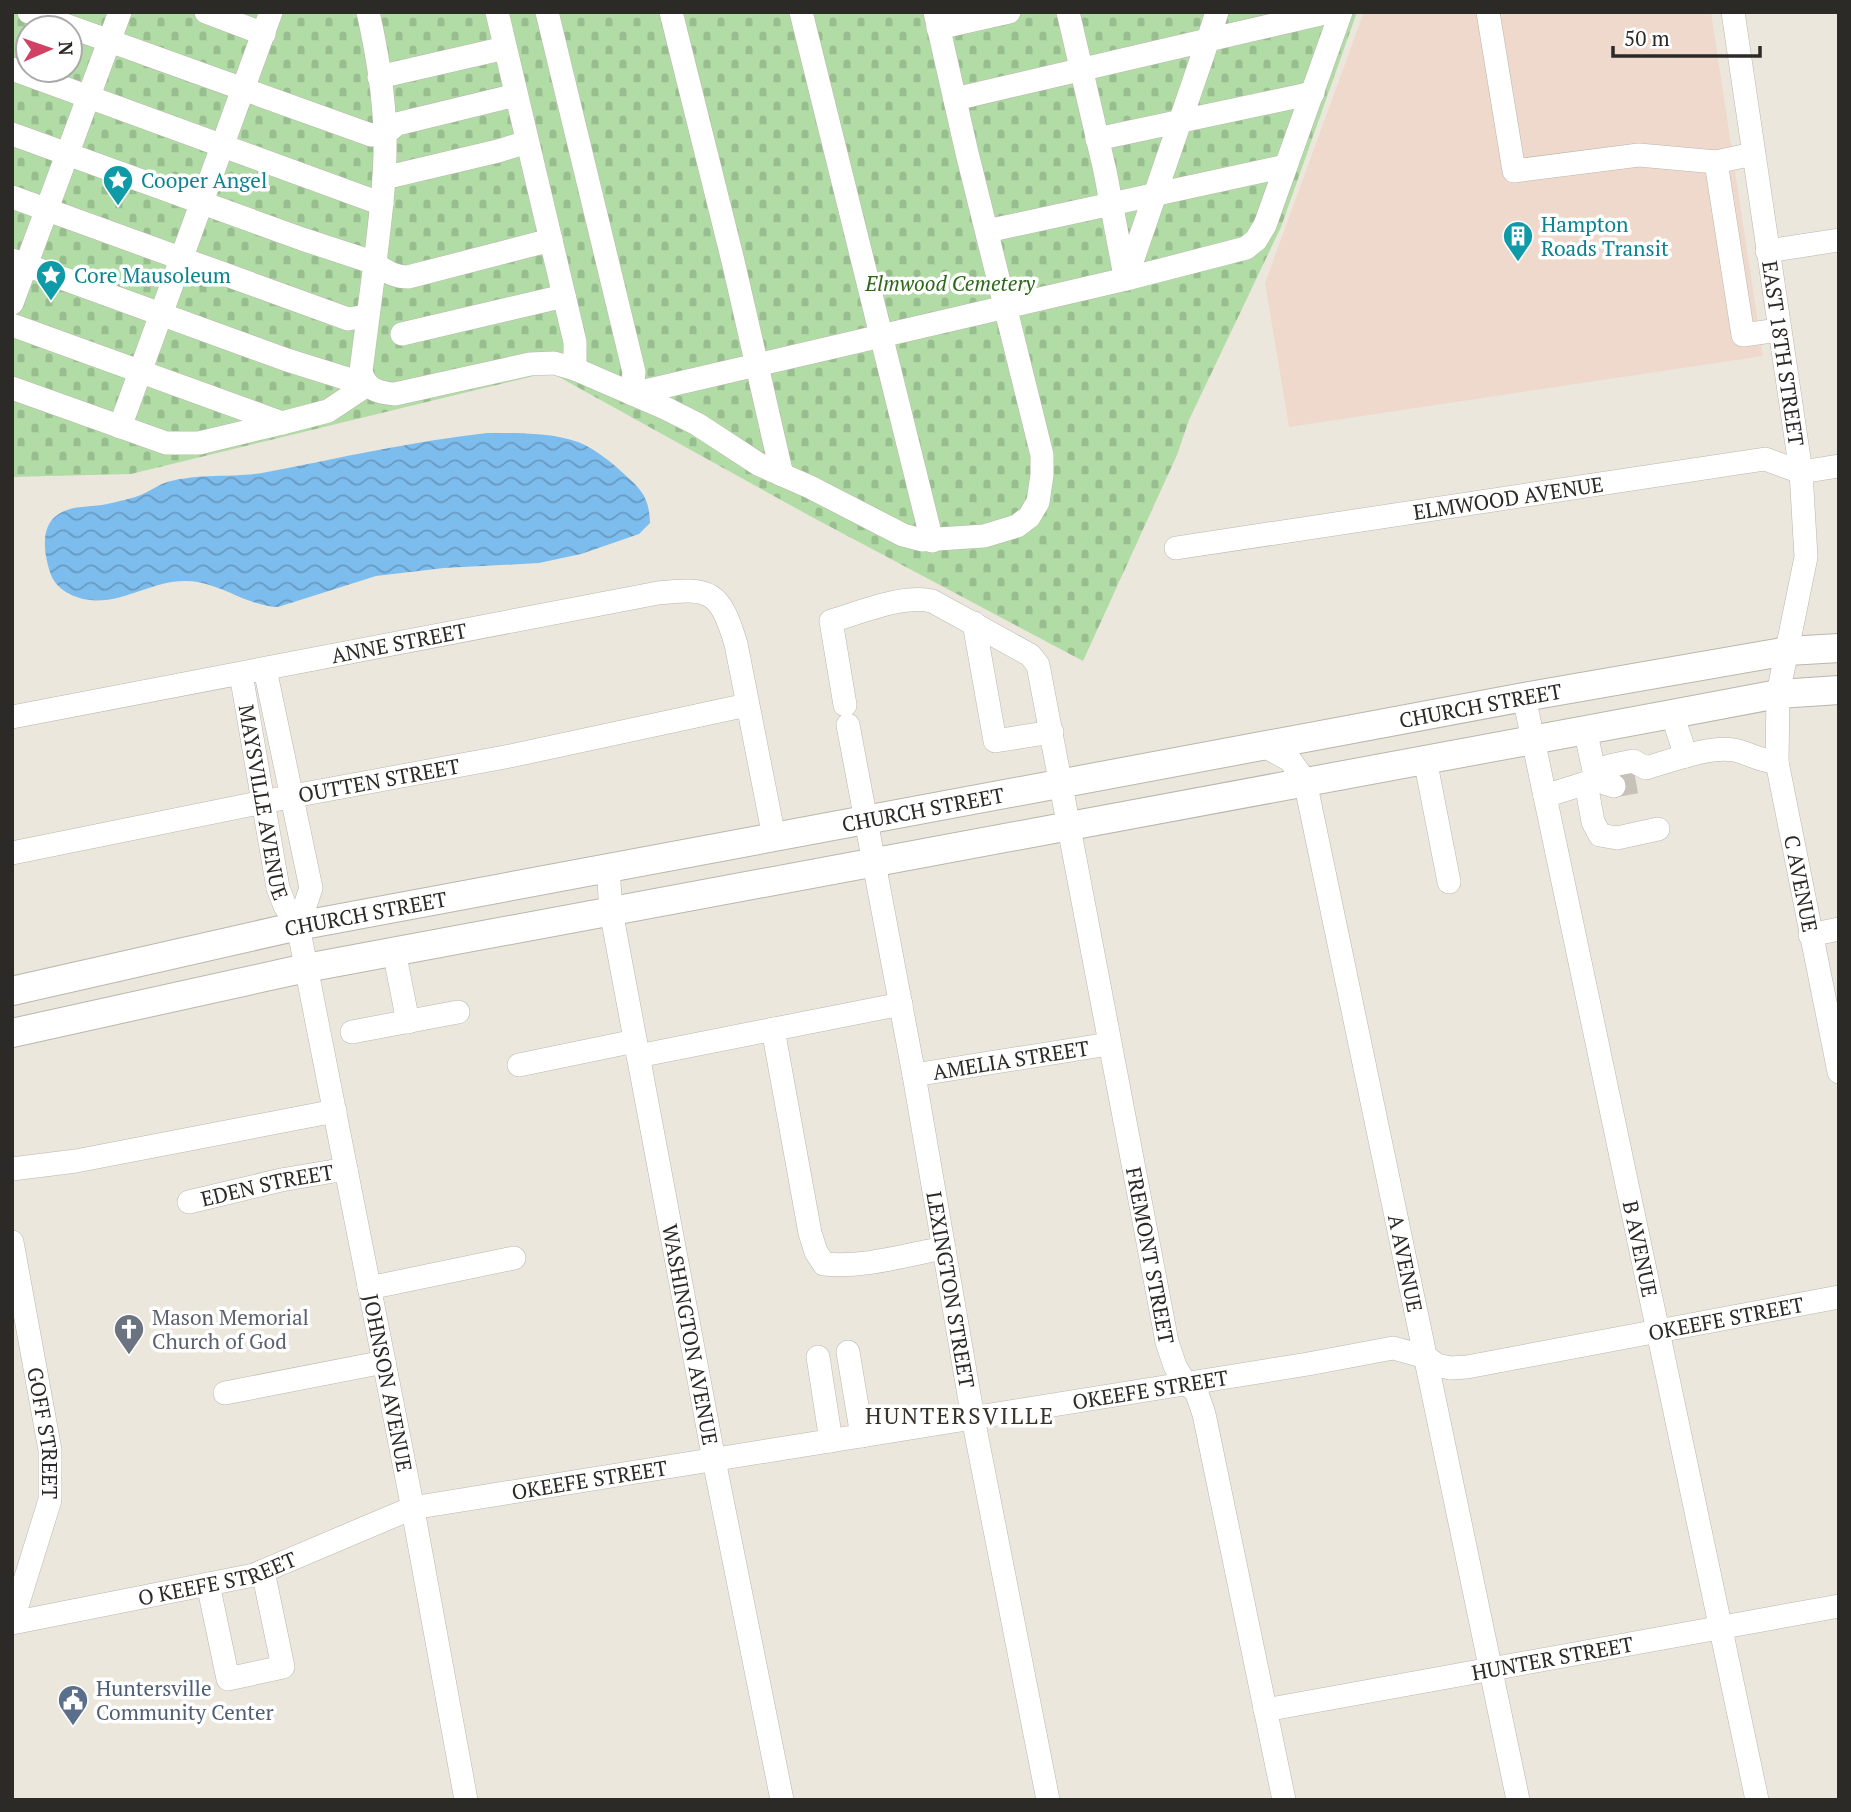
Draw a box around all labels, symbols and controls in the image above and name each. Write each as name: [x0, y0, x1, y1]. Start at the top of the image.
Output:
north arrow: [14, 14, 84, 84]
scale bar: [1613, 14, 1760, 58]
text: 50 m: [1624, 24, 1670, 52]
text: N: [54, 41, 79, 57]
place icon: Cooper Angel: [101, 163, 135, 207]
place label: Cooper Angel: [141, 166, 267, 194]
place label: Hampton Roads Transit: [1541, 210, 1669, 262]
building icon: Hampton Roads Transit: [1501, 219, 1535, 263]
place icon: Core Mausoleum: [34, 258, 68, 302]
street label: EAST 18TH STREET: [1756, 259, 1811, 448]
place label: Core Mausoleum: [74, 261, 231, 289]
park label: Elmwood Cemetery: [864, 269, 1035, 297]
street label: ELMWOOD AVENUE: [1411, 470, 1605, 526]
street label: ANNE STREET: [329, 616, 469, 669]
street label: CHURCH STREET: [1397, 677, 1564, 734]
street label: MAYSVILLE AVENUE: [233, 702, 295, 904]
street label: OUTTEN STREET: [296, 752, 462, 809]
street label: CHURCH STREET: [839, 780, 1006, 838]
street label: C AVENUE: [1778, 832, 1825, 935]
street label: CHURCH STREET: [282, 884, 449, 943]
street label: AMELIA STREET: [931, 1033, 1091, 1086]
street label: EDEN STREET: [198, 1157, 335, 1213]
street label: FREMONT STREET: [1120, 1165, 1181, 1346]
street label: LEXINGTON STREET: [920, 1189, 982, 1390]
street label: B AVENUE: [1617, 1198, 1664, 1300]
street label: A AVENUE: [1382, 1212, 1430, 1315]
street label: WASHINGTON AVENUE: [656, 1222, 725, 1447]
street label: OKEEFE STREET: [1646, 1290, 1806, 1347]
street label: JOHNSON AVENUE: [357, 1291, 419, 1474]
place label: Mason Memorial Church of God: [152, 1303, 309, 1355]
church icon: Mason Memorial Church of God: [112, 1312, 146, 1356]
street label: OKEEFE STREET: [1070, 1363, 1230, 1416]
street label: GOFF STREET: [21, 1365, 64, 1499]
district label: HUNTERSVILLE: [865, 1400, 1055, 1431]
street label: OKEEFE STREET: [509, 1453, 669, 1506]
street label: O KEEFE STREET: [136, 1545, 301, 1612]
street label: HUNTER STREET: [1469, 1630, 1635, 1686]
place label: Huntersville Community Center: [96, 1674, 274, 1726]
public building icon: Huntersville Community Center: [56, 1683, 90, 1727]

